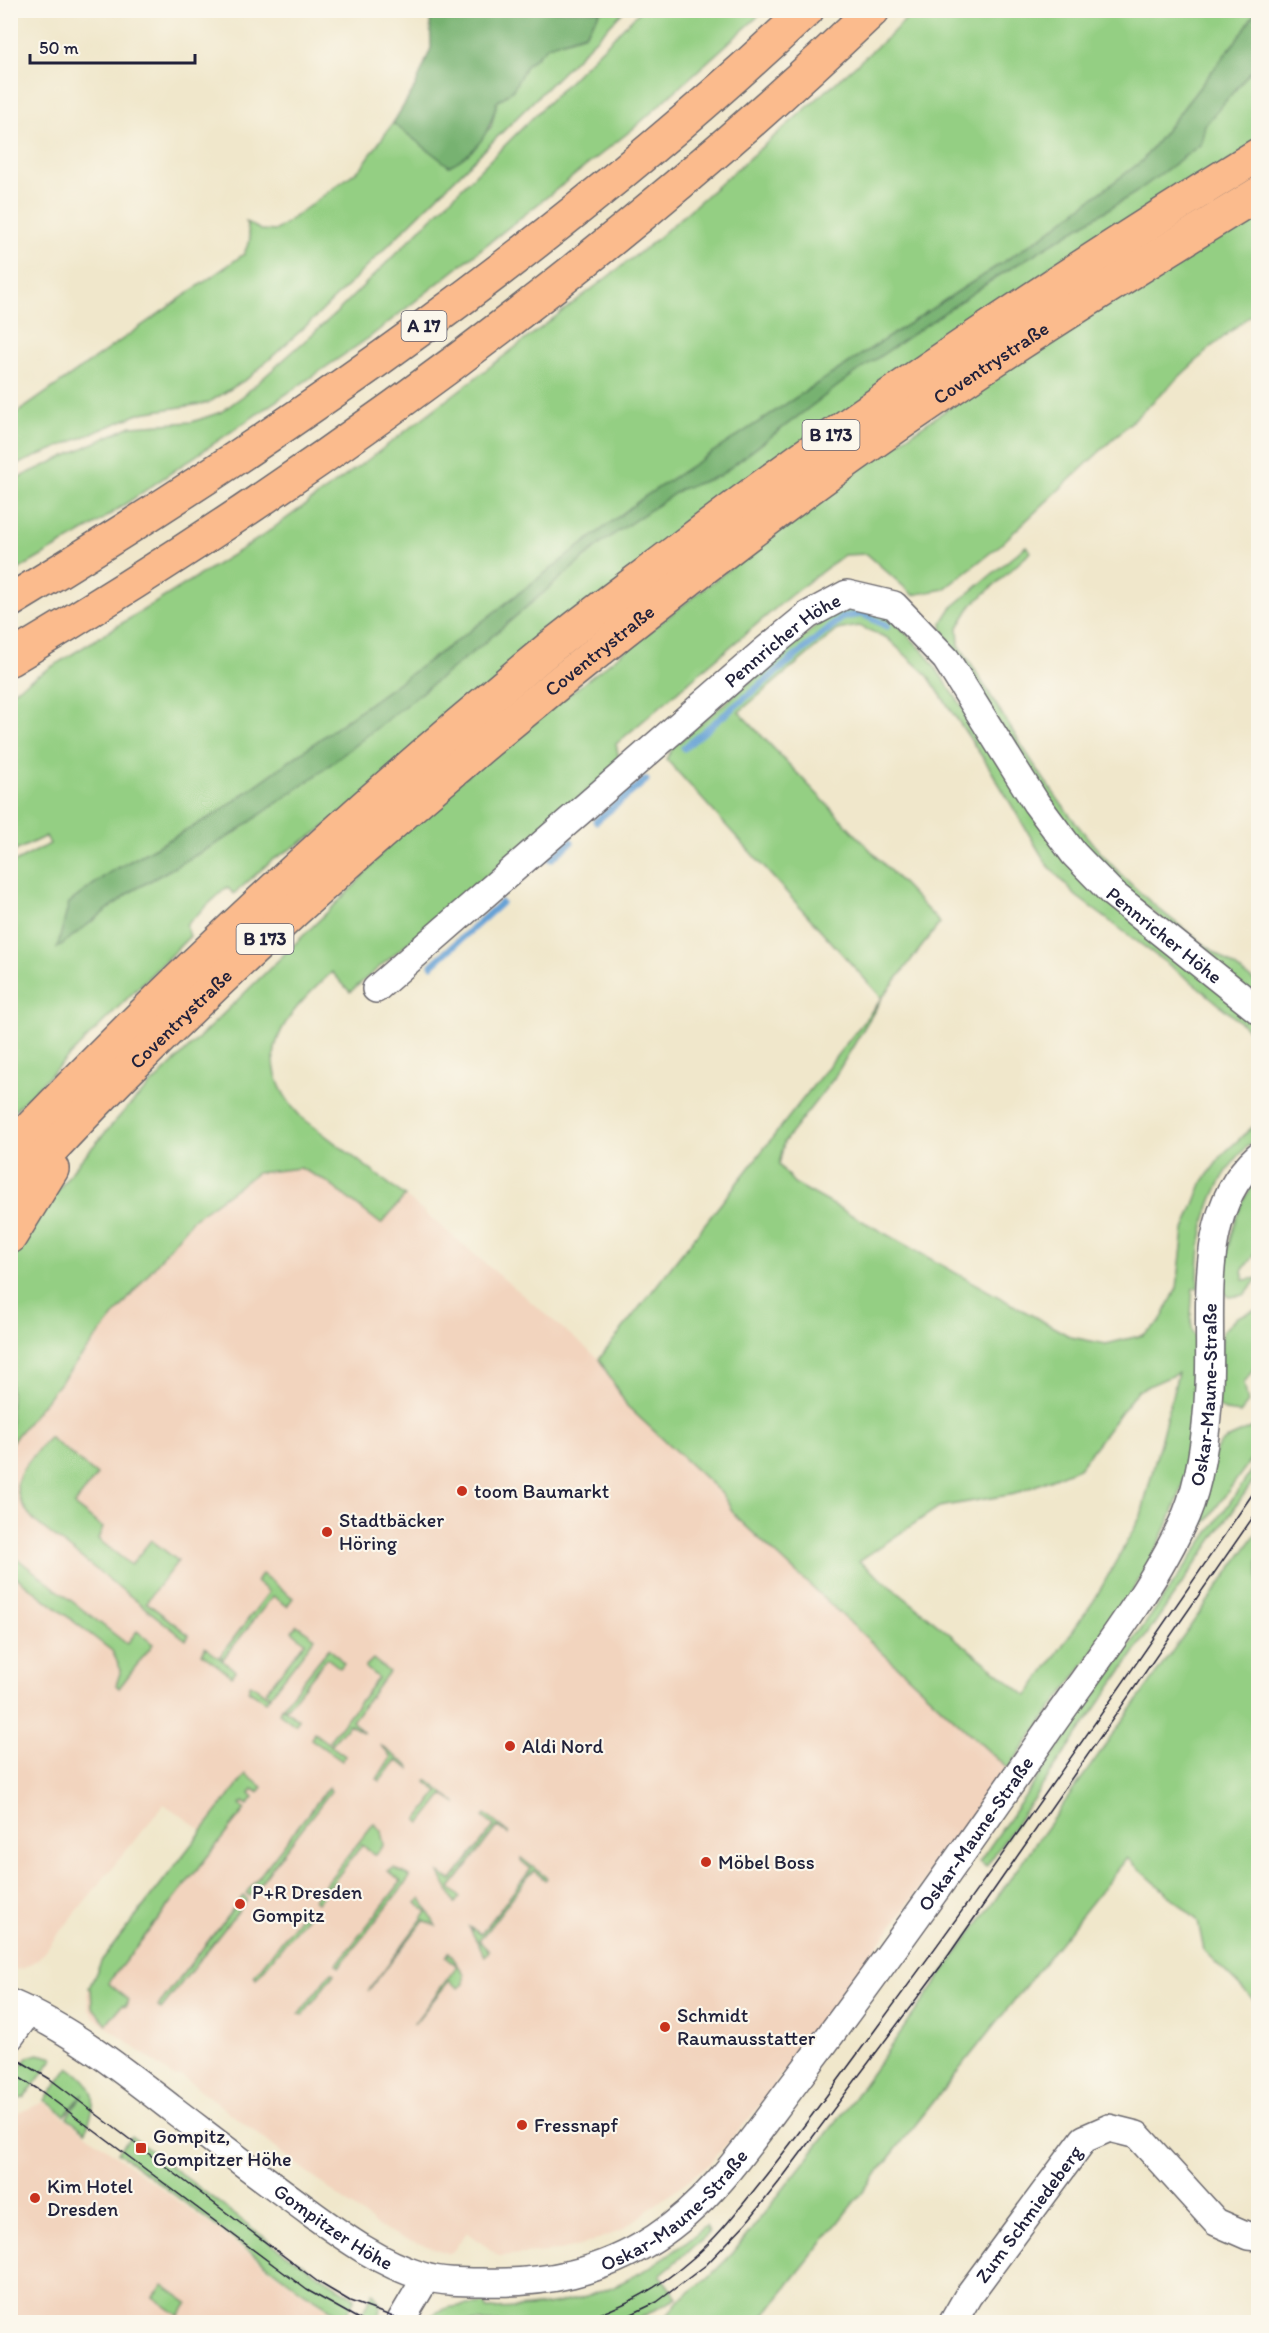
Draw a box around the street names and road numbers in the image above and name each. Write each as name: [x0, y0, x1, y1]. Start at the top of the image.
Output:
road number: A 17: [402, 311, 446, 341]
street label: Coventrystraße: [928, 316, 1053, 409]
road number: B 173: [802, 420, 860, 450]
street label: Pennricher Höhe: [719, 588, 845, 693]
street label: Coventrystraße: [540, 599, 659, 702]
street label: Pennricher Höhe: [1102, 881, 1227, 989]
road number: B 173: [236, 924, 294, 954]
street label: Coventrystraße: [124, 963, 237, 1074]
street label: Oskar-Maune-Straße: [1184, 1303, 1222, 1489]
street label: Oskar-Maune-Straße: [913, 1752, 1038, 1916]
street label: Zum Schmiedeberg: [970, 2140, 1088, 2287]
street label: Oskar-Maune-Straße: [597, 2144, 753, 2276]
street label: Gompitzer Höhe: [269, 2178, 397, 2275]

